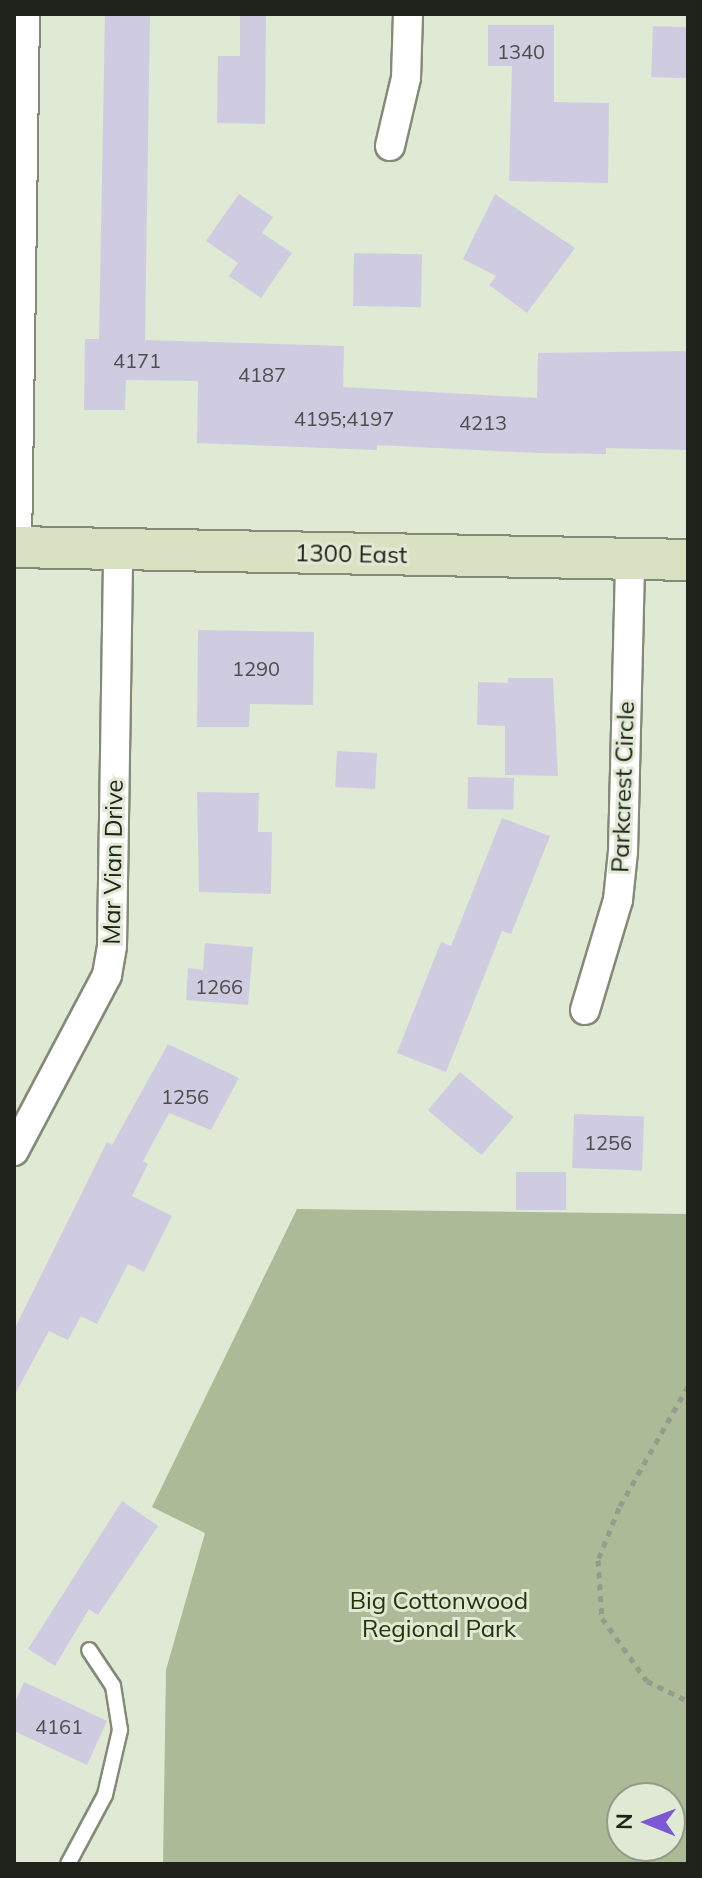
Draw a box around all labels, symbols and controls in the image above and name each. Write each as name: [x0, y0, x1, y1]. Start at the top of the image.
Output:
house number: 1340: [497, 39, 545, 63]
house number: 4171: [113, 348, 161, 372]
house number: 4187: [238, 362, 286, 386]
house number: 4195;4197: [294, 406, 394, 430]
house number: 4213: [459, 410, 507, 434]
street label: 1300 East: [295, 539, 407, 569]
house number: 1290: [232, 656, 280, 680]
street label: Parkcrest Circle: [606, 701, 640, 873]
street label: Mar Vian Drive: [97, 779, 129, 945]
house number: 1266: [195, 974, 243, 998]
house number: 1256: [161, 1084, 209, 1108]
house number: 1256: [584, 1130, 632, 1154]
park label: Big Cottonwood Regional Park: [350, 1587, 528, 1643]
house number: 4161: [35, 1714, 83, 1738]
north arrow: [606, 1782, 686, 1862]
text: N: [610, 1813, 638, 1830]

